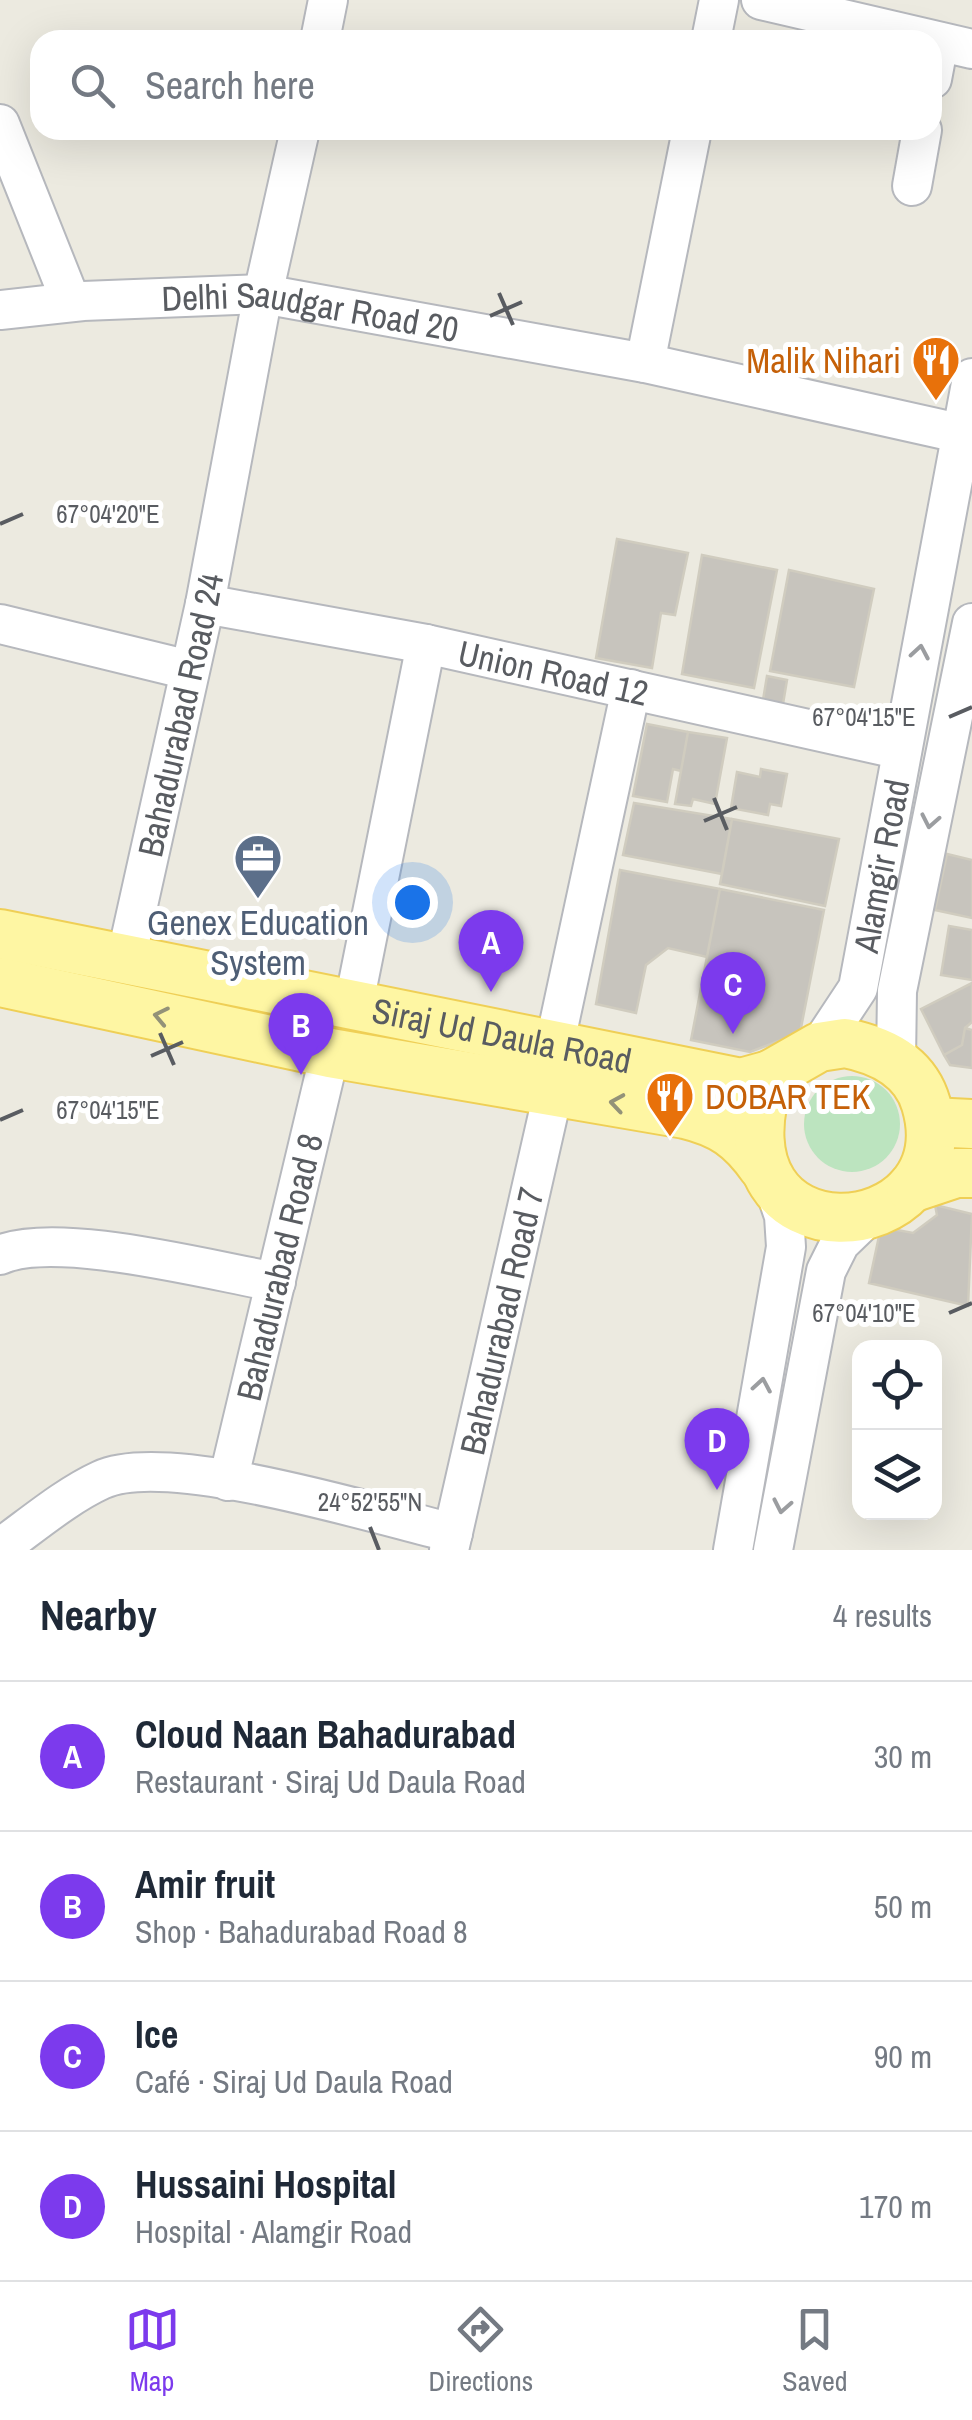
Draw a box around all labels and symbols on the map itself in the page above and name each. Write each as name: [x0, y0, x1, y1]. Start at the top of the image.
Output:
street label: Delhi Saudgar Road 20: [160, 270, 462, 352]
restaurant icon: Malik Nihari: [910, 334, 962, 402]
place label: Malik Nihari: [746, 337, 901, 384]
text: 67°04'20"E: [56, 497, 160, 531]
street label: Bahadurabad Road 24: [126, 569, 234, 861]
street label: Union Road 12: [454, 628, 653, 716]
one-way arrow: [908, 644, 929, 661]
text: 67°04'15"E: [812, 700, 916, 734]
street label: Alamgir Road: [841, 775, 920, 957]
one-way arrow: [921, 812, 942, 829]
office icon: Genex Education System: [232, 832, 284, 900]
your location: [387, 877, 438, 928]
place label: Genex Education System: [147, 899, 369, 986]
pin: A: [458, 910, 524, 992]
pin: C: [700, 952, 766, 1034]
street label: Siraj Ud Daula Road: [368, 986, 636, 1084]
pin: B: [268, 992, 334, 1075]
one-way arrow: [152, 1006, 169, 1027]
restaurant icon: DOBAR TEK: [644, 1070, 696, 1138]
place label: DOBAR TEK: [705, 1073, 870, 1120]
text: 67°04'15"E: [56, 1093, 160, 1127]
one-way arrow: [609, 1094, 625, 1115]
street label: Bahadurabad Road 8: [224, 1129, 334, 1405]
street label: Bahadurabad Road 7: [448, 1183, 554, 1459]
text: 67°04'10"E: [812, 1296, 916, 1330]
one-way arrow: [751, 1377, 772, 1393]
pin: D: [684, 1408, 750, 1490]
text: 24°52'55"N: [318, 1485, 422, 1519]
one-way arrow: [772, 1497, 793, 1514]

